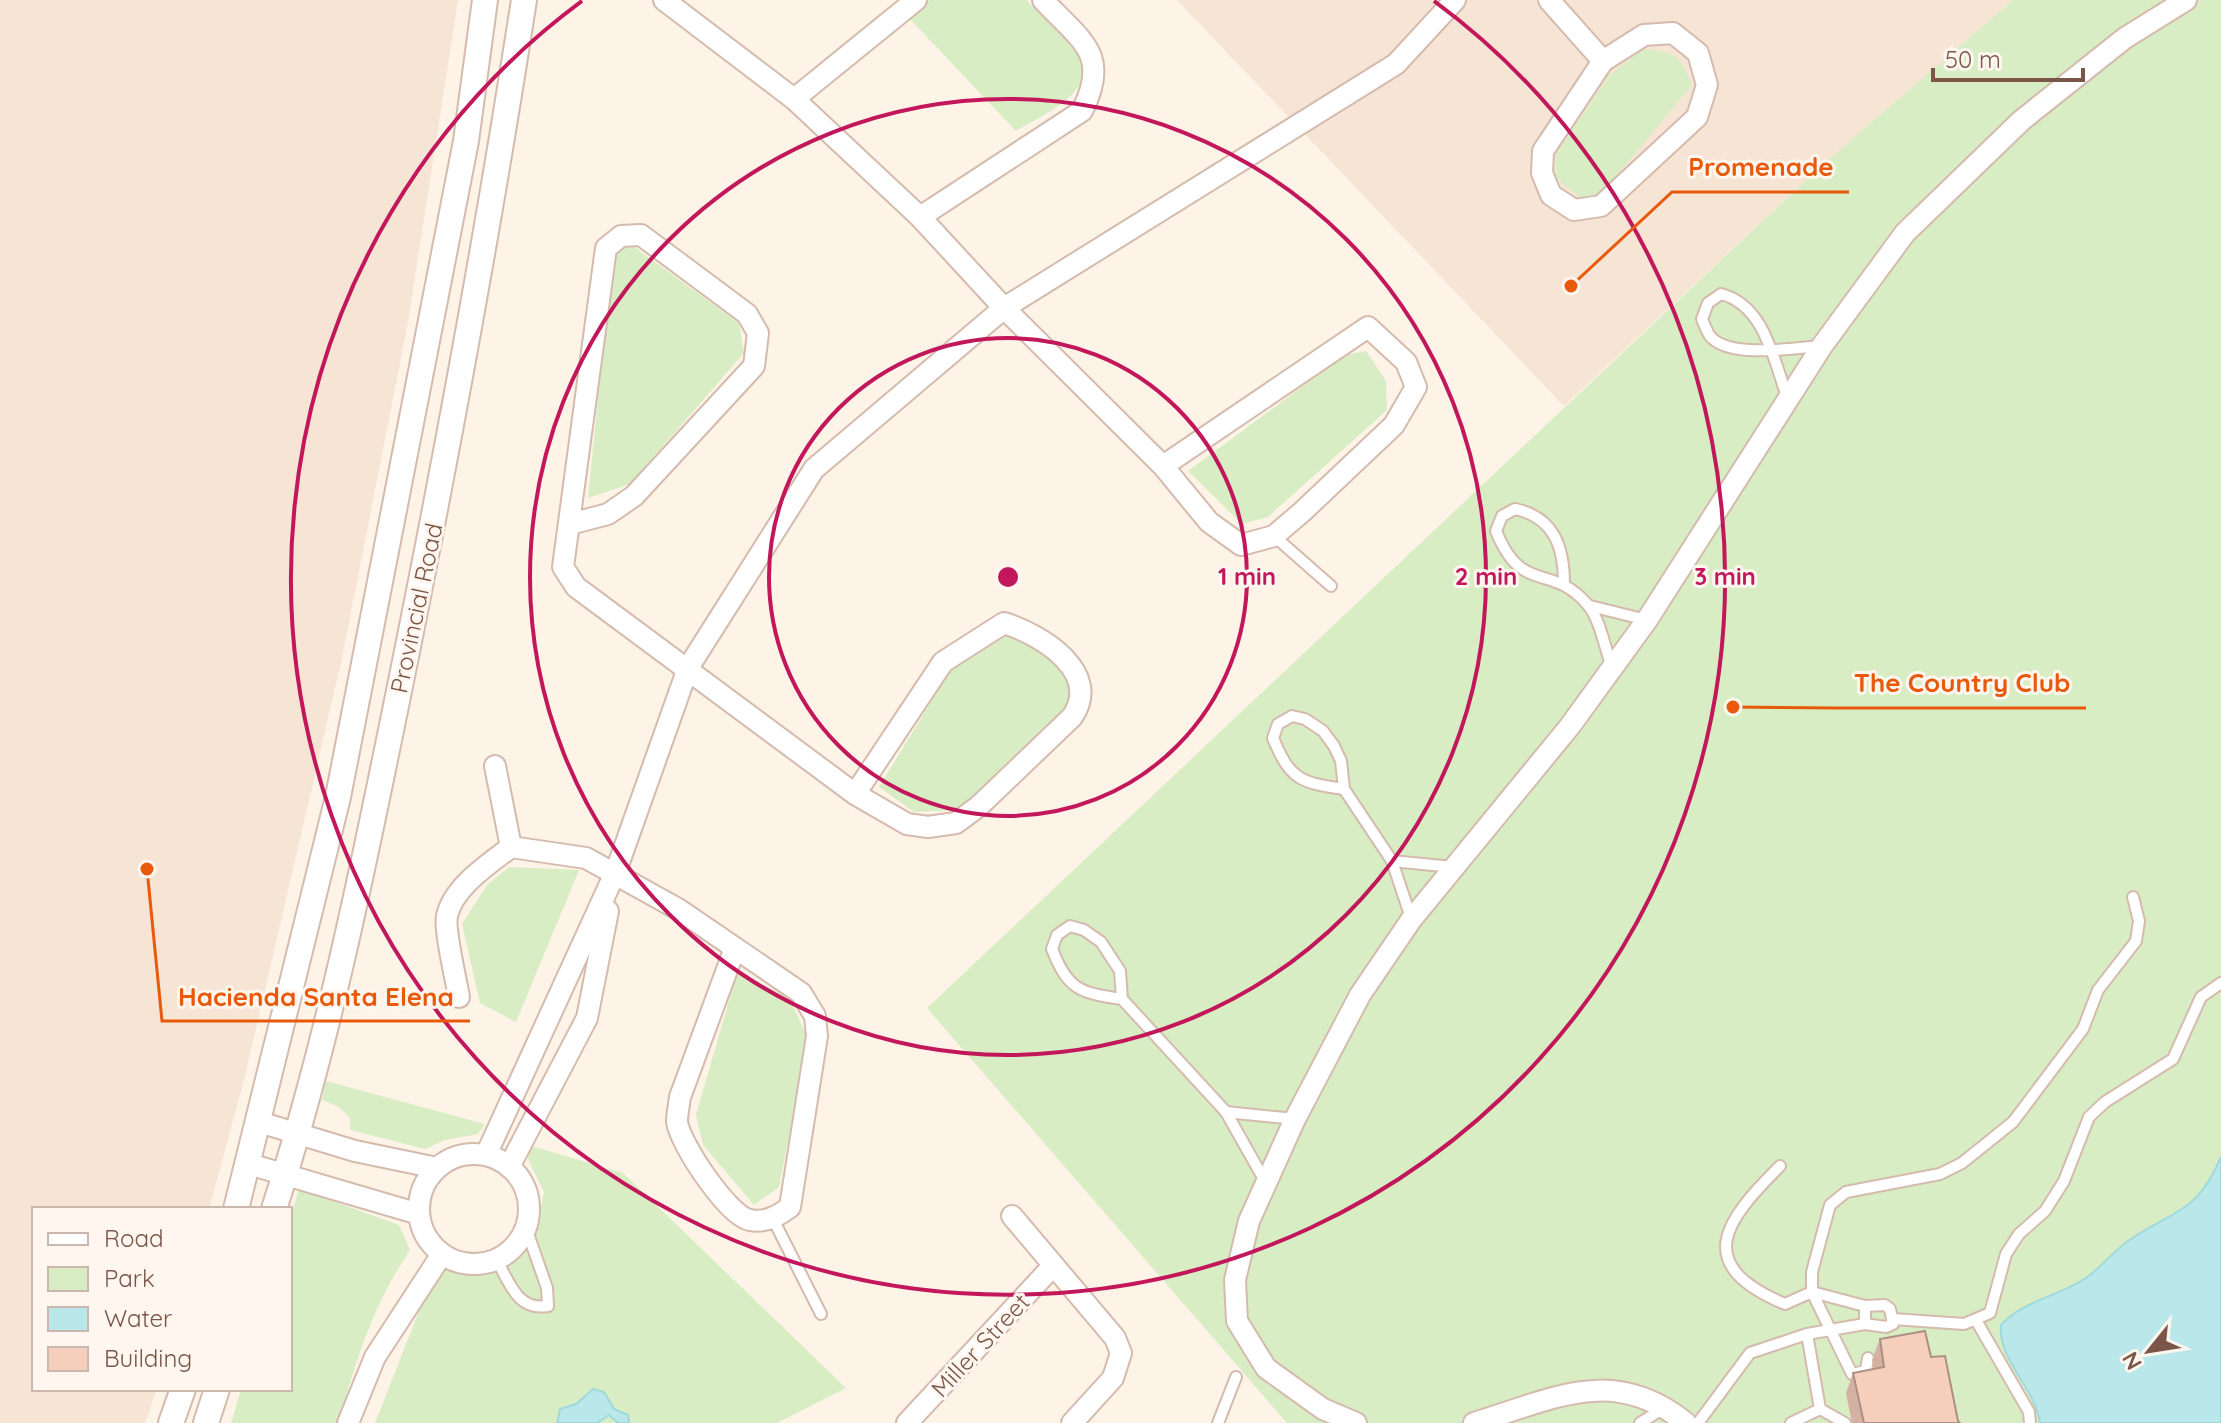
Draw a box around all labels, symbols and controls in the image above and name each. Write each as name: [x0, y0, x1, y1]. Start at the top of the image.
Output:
scale bar: [1933, 32, 2083, 82]
text: 50 m: [1945, 44, 2001, 74]
callout: Promenade: [1672, 142, 1849, 192]
text: Promenade: [1688, 150, 1834, 183]
street label: Provincial Road: [383, 520, 449, 696]
text: 1 min: [1218, 561, 1276, 591]
text: 2 min: [1455, 561, 1517, 591]
text: 3 min: [1694, 561, 1756, 591]
centre of rings: [994, 563, 1022, 591]
callout: The Country Club: [1837, 658, 2086, 708]
text: The Country Club: [1854, 666, 2070, 699]
callout: Hacienda Santa Elena: [162, 971, 470, 1021]
text: Hacienda Santa Elena: [178, 980, 454, 1013]
legend: [32, 1207, 292, 1391]
text: Road: [104, 1223, 164, 1253]
text: Park: [104, 1263, 155, 1293]
street label: Miller Street: [924, 1287, 1036, 1403]
text: Water: [104, 1303, 172, 1333]
north arrow: [2109, 1311, 2189, 1391]
text: Building: [104, 1343, 192, 1373]
text: N: [2116, 1347, 2148, 1375]

